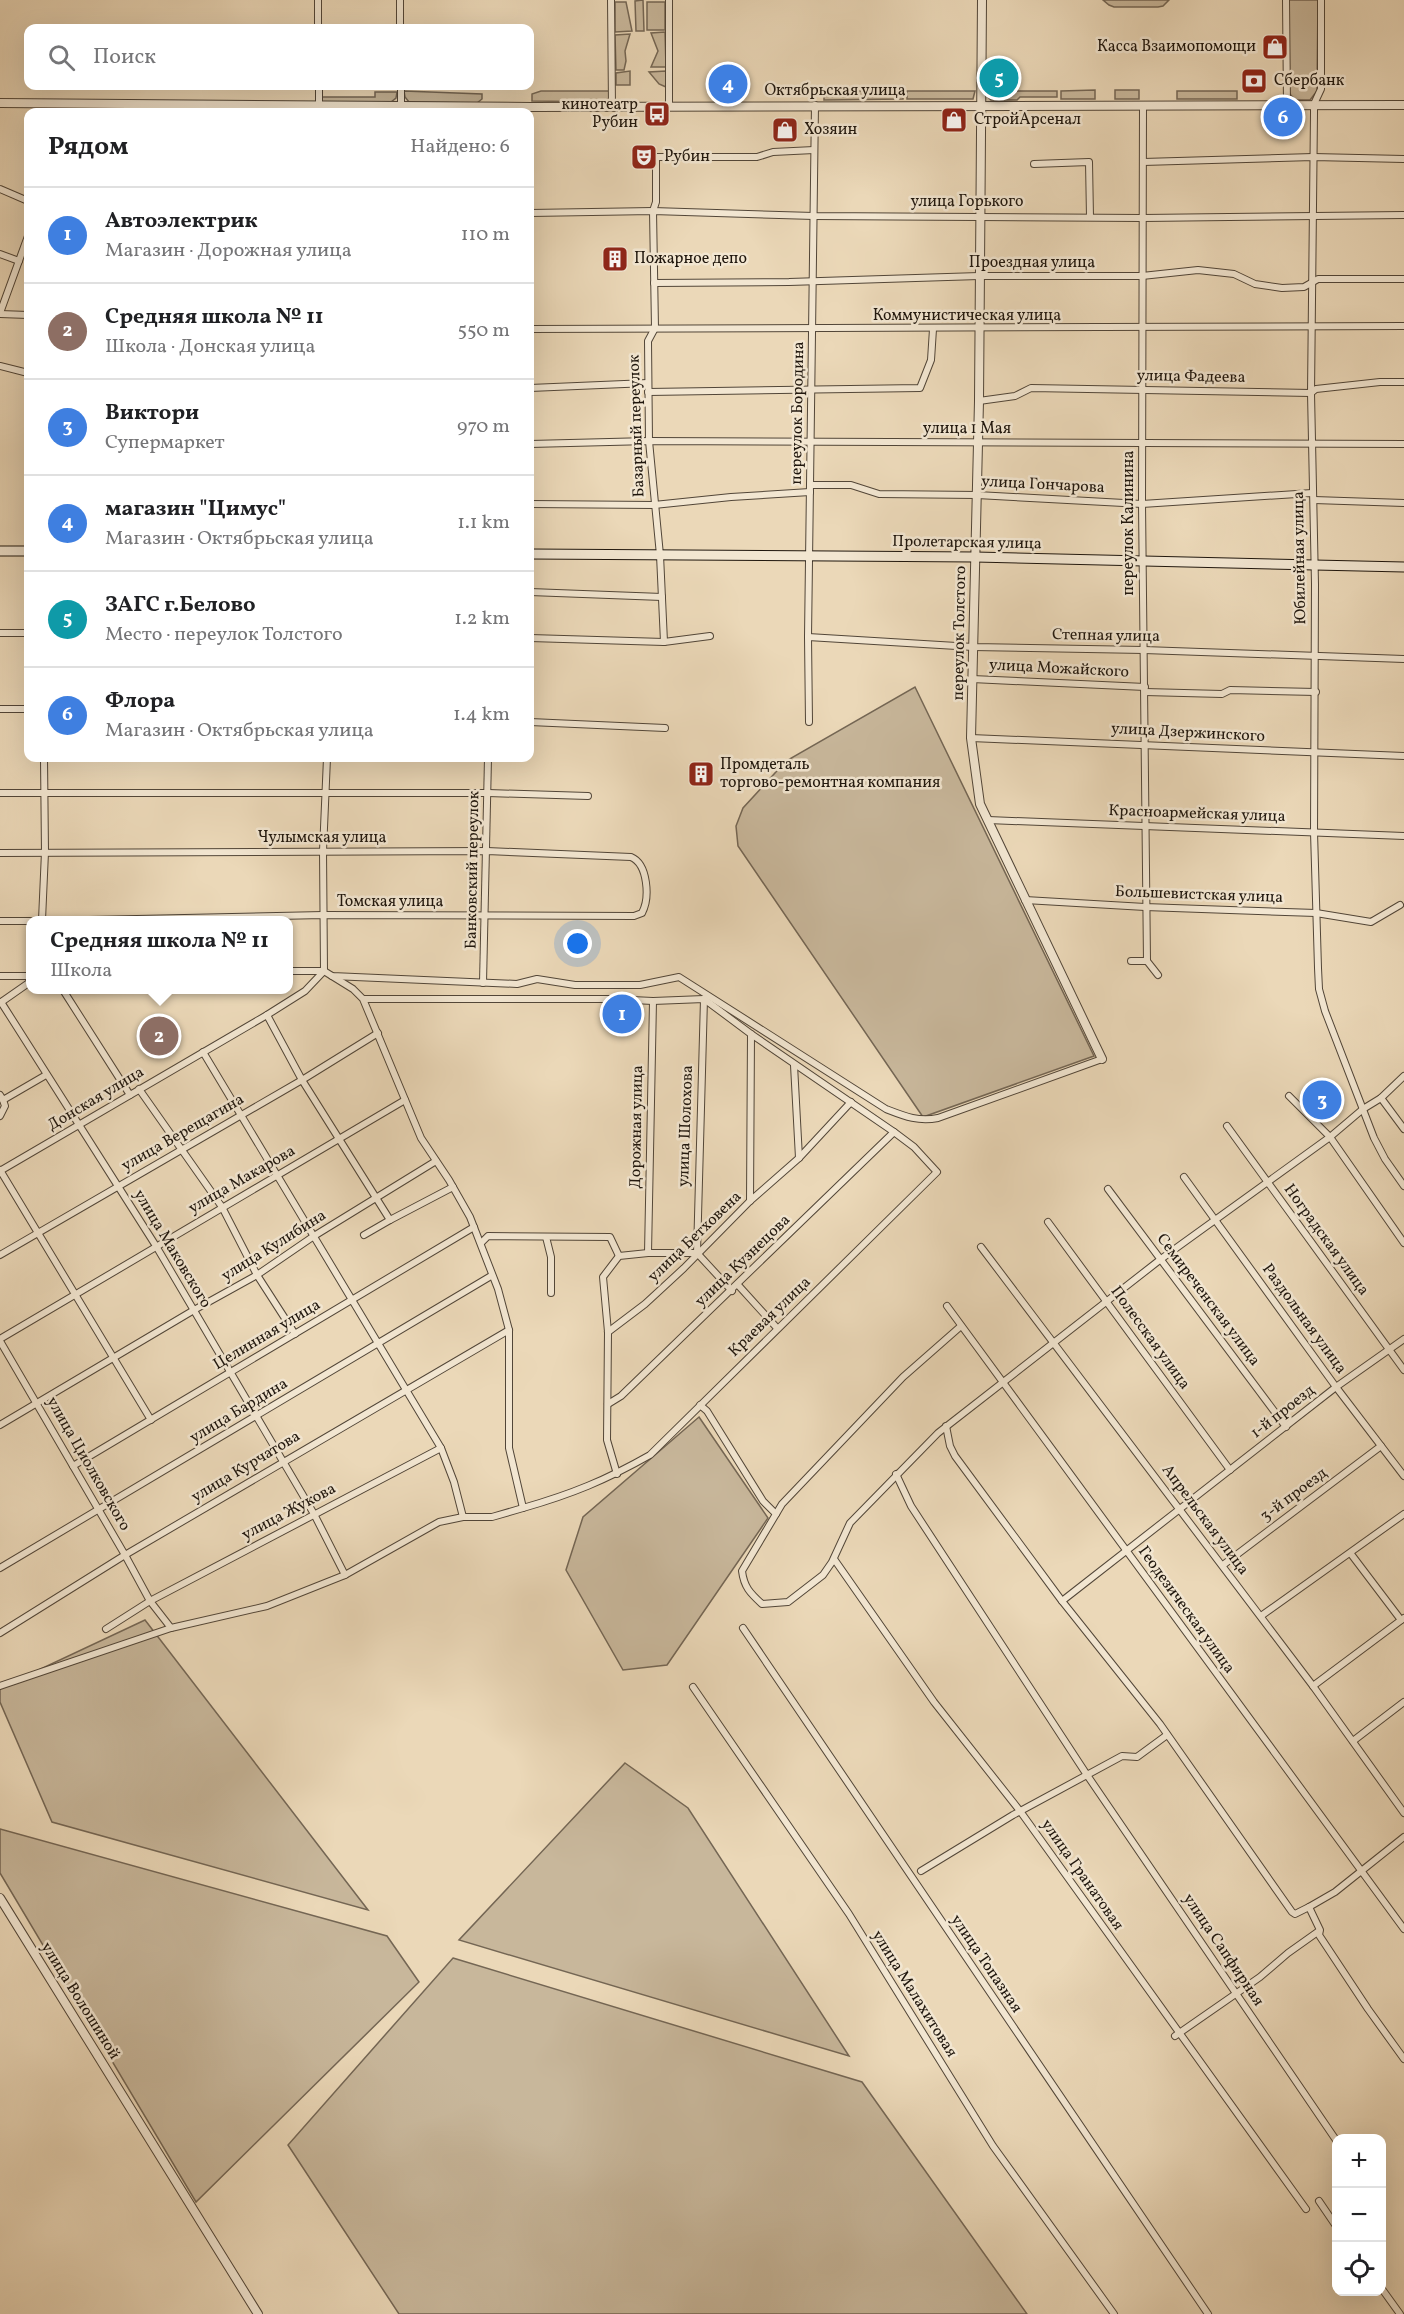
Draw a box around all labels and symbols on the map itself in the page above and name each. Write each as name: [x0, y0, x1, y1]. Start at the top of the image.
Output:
shop icon: Касса Взаимопомощи: [1260, 32, 1290, 62]
place label: Касса Взаимопомощи: [1097, 36, 1256, 58]
pin: 5: [980, 56, 1018, 100]
pin: 4: [708, 62, 748, 106]
bank icon: Сбербанк: [1239, 66, 1269, 96]
place label: Сбербанк: [1274, 70, 1345, 92]
street label: Октябрьская улица: [764, 80, 906, 102]
place label: кинотеатр Рубин: [562, 94, 638, 134]
pin: 6: [1264, 94, 1302, 140]
bus stop icon: кинотеатр Рубин: [642, 99, 672, 129]
shop icon: СтройАрсенал: [939, 105, 969, 135]
place label: СтройАрсенал: [974, 109, 1081, 131]
shop icon: Хозяин: [770, 115, 800, 145]
place label: Хозяин: [804, 119, 857, 141]
theatre icon: Рубин: [629, 142, 659, 172]
place label: Рубин: [664, 146, 710, 168]
street label: улица Горького: [910, 191, 1024, 213]
building icon: Пожарное депо: [600, 244, 630, 274]
place label: Пожарное депо: [634, 248, 747, 270]
street label: Проездная улица: [969, 252, 1095, 274]
street label: Коммунистическая улица: [873, 305, 1061, 327]
street label: переулок Бородина: [786, 341, 810, 485]
street label: Базарный переулок: [623, 354, 650, 498]
street label: улица Фадеева: [1136, 365, 1246, 389]
street label: улица 1 Мая: [923, 418, 1011, 440]
street label: переулок Калинина: [1118, 450, 1140, 596]
street label: улица Гончарова: [981, 471, 1105, 499]
street label: Юбилейная улица: [1288, 491, 1312, 625]
street label: Пролетарская улица: [892, 531, 1042, 555]
street label: переулок Толстого: [948, 565, 972, 701]
street label: Степная улица: [1052, 624, 1160, 648]
street label: улица Можайского: [988, 654, 1130, 684]
street label: улица Дзержинского: [1110, 718, 1266, 748]
place label: Промдеталь торгово-ремонтная компания: [720, 754, 940, 794]
building icon: Промдеталь торгово-ремонтная компания: [686, 759, 716, 789]
street label: Банковский переулок: [461, 790, 485, 949]
street label: Красноармейская улица: [1108, 800, 1286, 828]
street label: Чулымская улица: [257, 827, 387, 849]
street label: Большевистская улица: [1115, 881, 1283, 909]
street label: Томская улица: [337, 891, 443, 913]
your location: [563, 929, 592, 958]
pin: 1: [602, 992, 642, 1036]
pin: 2: [140, 1014, 178, 1058]
street label: Донская улица: [44, 1061, 148, 1137]
street label: Дорожная улица: [625, 1065, 649, 1189]
street label: улица Шолохова: [673, 1065, 699, 1187]
pin: 3: [1302, 1078, 1342, 1122]
street label: улица Верещагина: [118, 1089, 248, 1177]
street label: улица Макарова: [184, 1140, 300, 1220]
street label: Ноградская улица: [1278, 1180, 1374, 1300]
street label: улица Маковского: [128, 1186, 216, 1312]
street label: улица Бетховена: [643, 1186, 747, 1288]
street label: улица Кулибина: [217, 1205, 331, 1287]
street label: улица Кузнецова: [690, 1210, 796, 1312]
street label: Семиреченская улица: [1151, 1229, 1265, 1371]
street label: Раздольная улица: [1256, 1259, 1352, 1379]
street label: Краевая улица: [724, 1272, 816, 1362]
street label: Полесская улица: [1105, 1282, 1195, 1394]
street label: Целинная улица: [209, 1294, 325, 1376]
street label: улица Бардина: [186, 1373, 292, 1449]
street label: 1-й проезд: [1246, 1380, 1320, 1444]
street label: улица Циолковского: [41, 1393, 135, 1535]
street label: улица Курчатова: [187, 1426, 305, 1508]
street label: Апрельская улица: [1156, 1460, 1254, 1580]
street label: 3-й проезд: [1256, 1463, 1332, 1527]
street label: улица Жукова: [238, 1478, 340, 1546]
street label: Геодезическая улица: [1132, 1542, 1240, 1678]
street label: улица Гранатовая: [1035, 1815, 1129, 1935]
street label: улица Сапфирная: [1177, 1889, 1269, 2011]
street label: улица Топазная: [945, 1910, 1027, 2018]
street label: улица Малахитовая: [866, 1926, 962, 2062]
street label: улица Волошиной: [35, 1938, 125, 2064]

